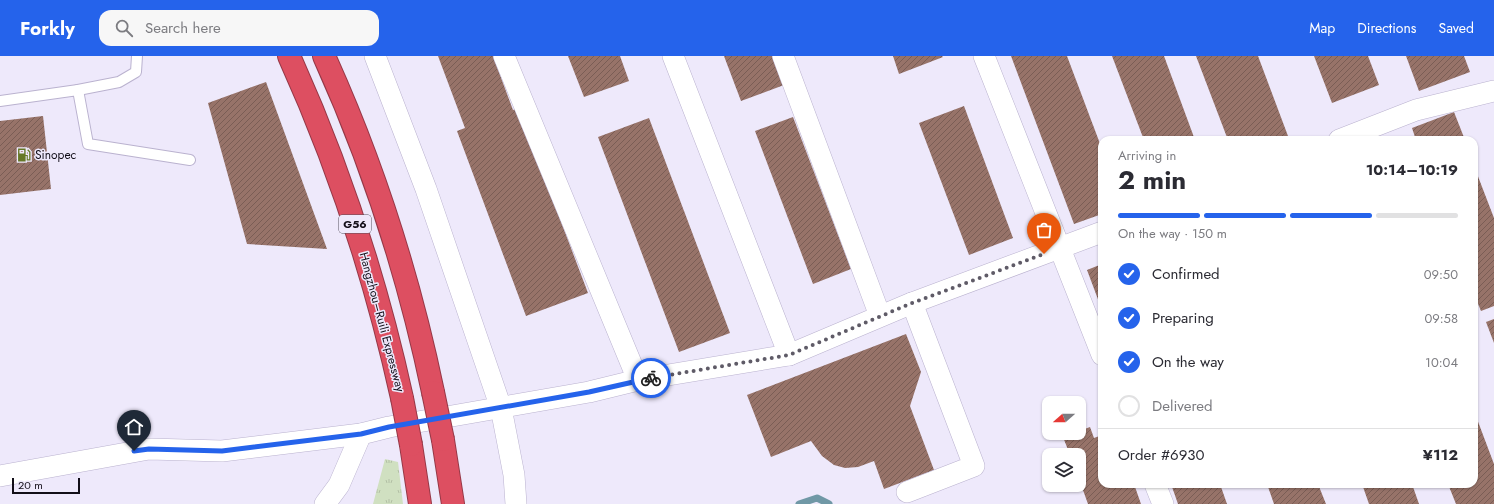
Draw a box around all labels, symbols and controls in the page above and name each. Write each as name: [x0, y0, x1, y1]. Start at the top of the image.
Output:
search box: [99, 10, 379, 46]
text: Forkly: [20, 15, 75, 42]
icon: search: [113, 17, 135, 39]
text: Search here: [145, 17, 221, 39]
text: Map: [1309, 18, 1335, 38]
text: Directions: [1357, 18, 1417, 38]
text: Saved: [1439, 18, 1474, 38]
place label: Sinopec: [35, 146, 77, 164]
text: Arriving in: [1118, 146, 1176, 165]
fuel station icon: Sinopec: [16, 147, 32, 163]
text: 10:14–10:19: [1366, 159, 1458, 181]
text: 2 min: [1118, 161, 1186, 199]
pin: [1027, 213, 1061, 254]
road number: G56: [339, 215, 371, 233]
icon: bag: [1033, 219, 1055, 241]
text: On the way · 150 m: [1118, 224, 1227, 243]
street label: Hangzhou–Ruili Expressway: [355, 250, 410, 395]
icon: check: [1118, 263, 1140, 285]
text: Confirmed: [1152, 263, 1220, 285]
text: 09:50: [1424, 265, 1458, 284]
icon: check: [1118, 307, 1140, 329]
text: Preparing: [1152, 307, 1214, 329]
text: 09:58: [1424, 309, 1458, 328]
icon: check: [1118, 351, 1140, 373]
text: On the way: [1152, 351, 1224, 373]
text: 10:04: [1425, 353, 1458, 372]
courier: [631, 358, 671, 398]
icon: bike: [640, 367, 662, 389]
text: Delivered: [1152, 395, 1213, 417]
north arrow: [1042, 396, 1086, 440]
map controls: [1042, 396, 1086, 492]
pin: [117, 410, 151, 451]
icon: home: [123, 416, 145, 438]
text: Order #6930: [1118, 444, 1204, 466]
text: ¥112: [1423, 444, 1458, 466]
button: layers: [1042, 448, 1086, 492]
scale bar: [12, 476, 80, 495]
text: 20 m: [18, 477, 43, 493]

